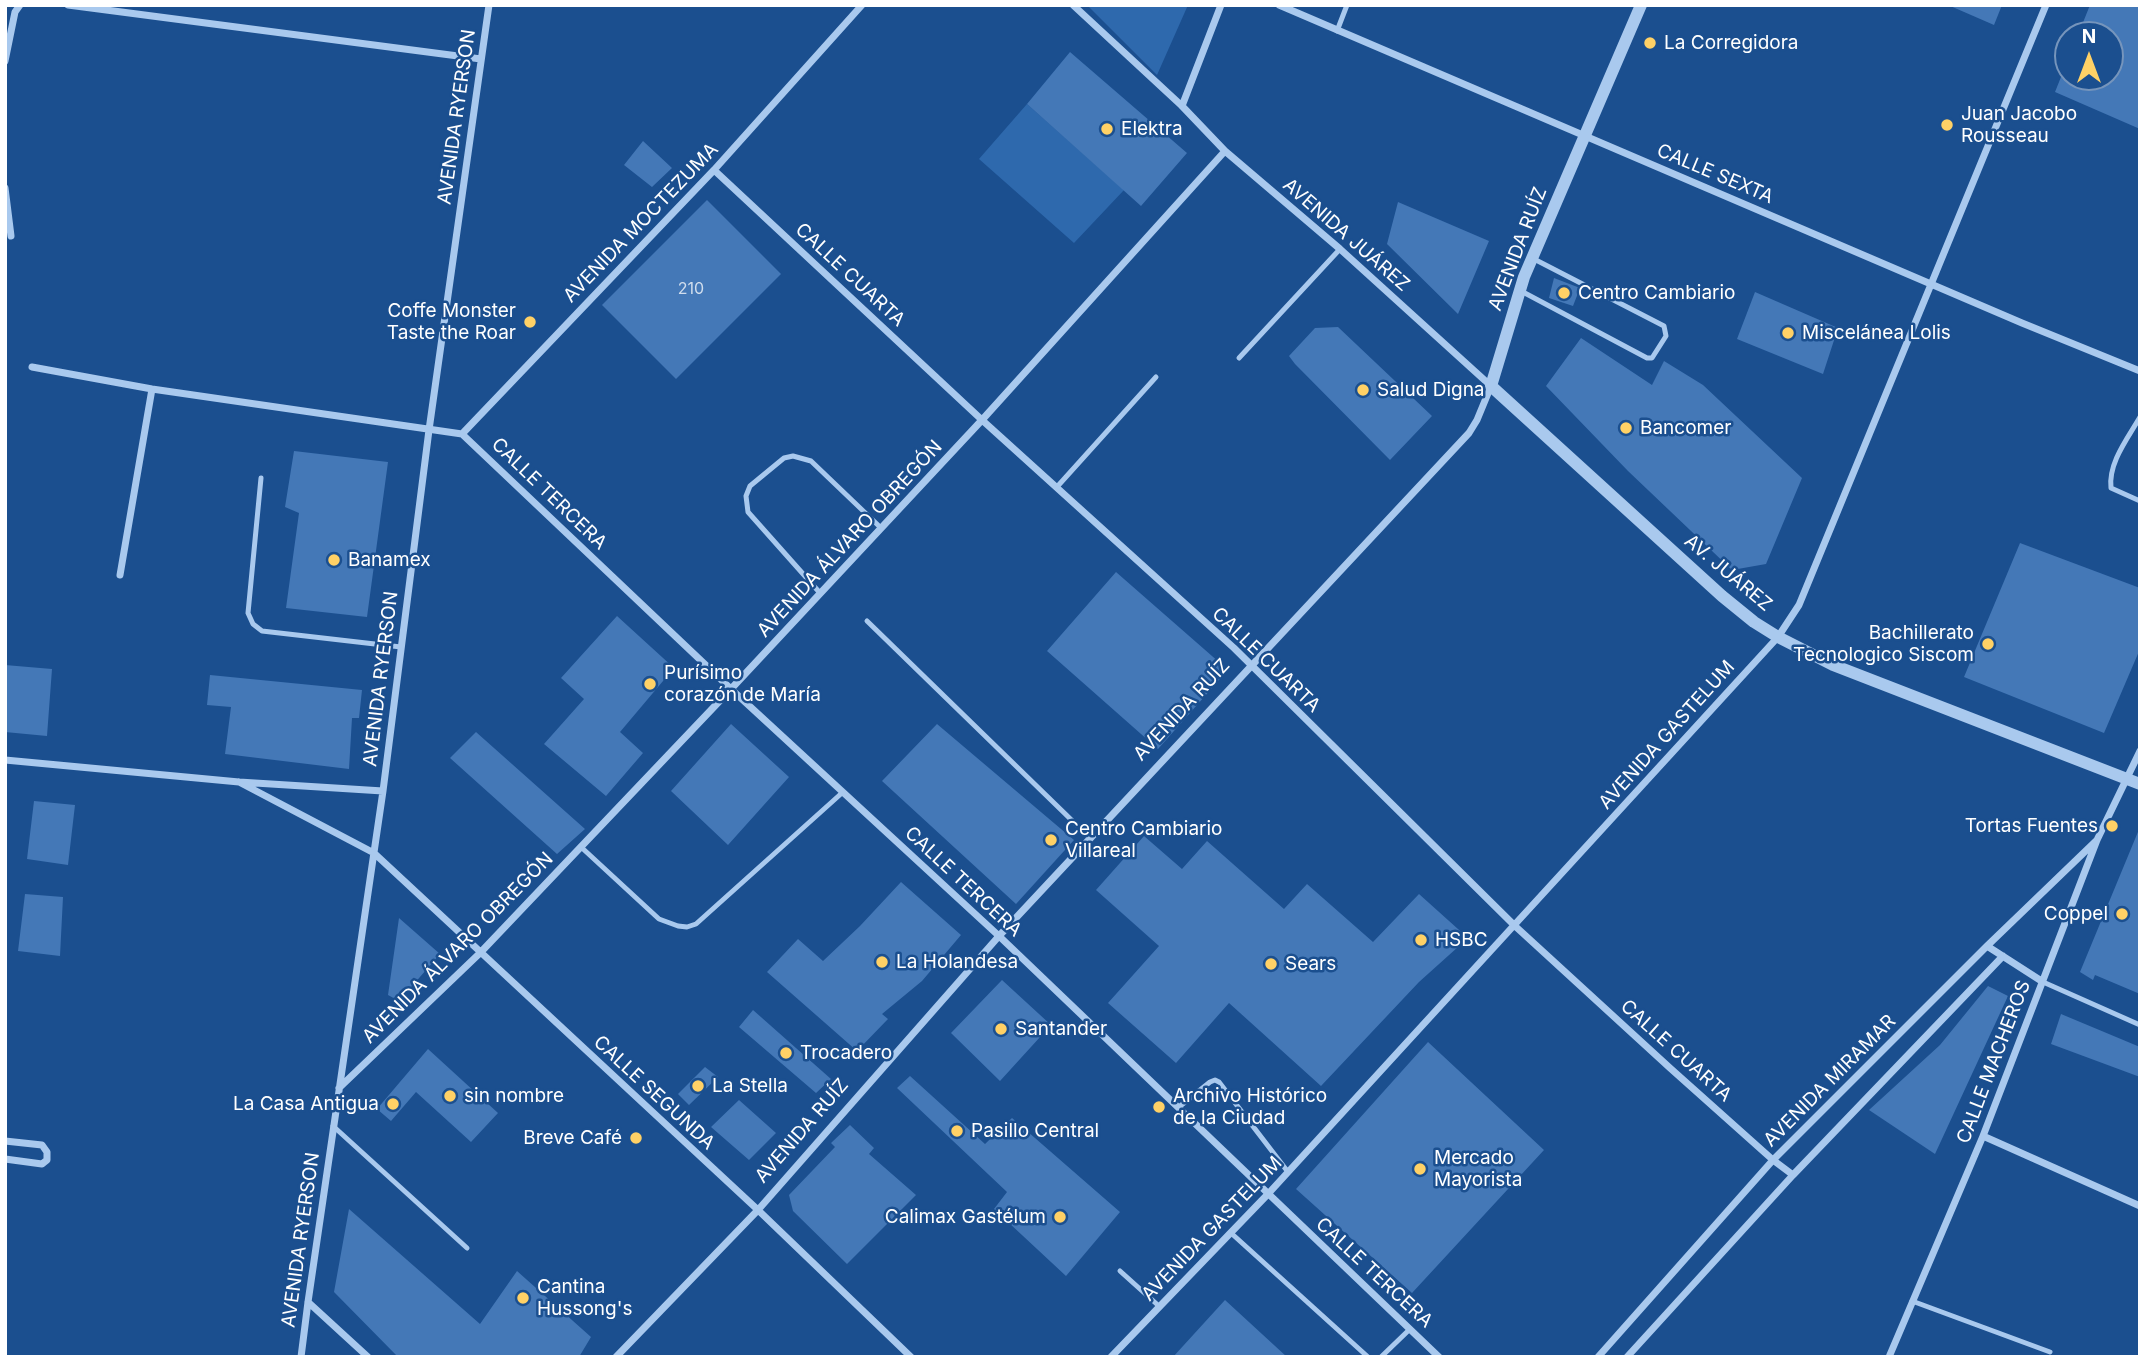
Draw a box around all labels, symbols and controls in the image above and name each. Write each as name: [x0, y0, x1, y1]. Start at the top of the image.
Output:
north arrow: [2054, 21, 2124, 91]
text: N: [2082, 25, 2096, 48]
street label: AVENIDA RYERSON: [433, 28, 481, 206]
place label: La Corregidora: [1664, 32, 1798, 54]
marker: La Corregidora: [1642, 35, 1658, 51]
place label: Juan Jacobo Rousseau: [1961, 103, 2077, 147]
marker: Juan Jacobo Rousseau: [1939, 117, 1955, 133]
place label: Elektra: [1121, 118, 1183, 140]
marker: Elektra: [1099, 121, 1115, 137]
street label: AVENIDA MOCTEZUMA: [559, 139, 723, 307]
street label: CALLE SEXTA: [1653, 139, 1777, 209]
street label: AVENIDA JUÁREZ: [1278, 174, 1414, 296]
street label: AVENIDA RUÍZ: [1484, 184, 1552, 314]
street label: CALLE CUARTA: [790, 218, 910, 332]
house number: 210: [678, 279, 704, 299]
place label: Centro Cambiario: [1578, 282, 1736, 304]
marker: Centro Cambiario: [1556, 285, 1572, 301]
place label: Coffe Monster Taste the Roar: [387, 300, 516, 344]
marker: Coffe Monster Taste the Roar: [522, 314, 538, 330]
place label: Miscelánea Lolis: [1802, 322, 1951, 344]
marker: Miscelánea Lolis: [1780, 325, 1796, 341]
place label: Salud Digna: [1377, 379, 1485, 401]
marker: Salud Digna: [1355, 382, 1371, 398]
place label: Bancomer: [1640, 417, 1731, 439]
marker: Bancomer: [1618, 420, 1634, 436]
street label: CALLE TERCERA: [487, 433, 611, 555]
street label: AVENIDA ÁLVARO OBREGÓN: [753, 436, 947, 642]
street label: AV. JUÁREZ: [1680, 530, 1776, 616]
place label: Banamex: [348, 549, 431, 571]
marker: Banamex: [326, 552, 342, 568]
street label: AVENIDA RYERSON: [359, 590, 403, 768]
street label: CALLE CUARTA: [1207, 603, 1325, 717]
place label: Bachillerato Tecnologico Siscom: [1793, 622, 1974, 666]
marker: Bachillerato Tecnologico Siscom: [1980, 636, 1996, 652]
street label: AVENIDA RUÍZ: [1129, 654, 1235, 766]
street label: AVENIDA GASTELUM: [1594, 656, 1740, 814]
place label: Purísimo corazón de María: [664, 662, 821, 706]
marker: Purísimo corazón de María: [642, 676, 658, 692]
place label: Tortas Fuentes: [1965, 815, 2098, 837]
place label: Centro Cambiario Villareal: [1065, 818, 1223, 862]
marker: Tortas Fuentes: [2104, 818, 2120, 834]
street label: CALLE TERCERA: [900, 822, 1026, 942]
marker: Centro Cambiario Villareal: [1043, 832, 1059, 848]
street label: AVENIDA ÁLVARO OBREGÓN: [358, 848, 558, 1048]
place label: Coppel: [2044, 903, 2108, 925]
marker: Coppel: [2114, 906, 2130, 922]
place label: HSBC: [1435, 929, 1488, 951]
marker: HSBC: [1413, 932, 1429, 948]
place label: La Holandesa: [896, 951, 1018, 973]
place label: Sears: [1285, 953, 1336, 975]
marker: La Holandesa: [874, 954, 890, 970]
marker: Sears: [1263, 956, 1279, 972]
street label: CALLE MACHEROS: [1952, 977, 2036, 1147]
street label: CALLE CUARTA: [1616, 995, 1736, 1107]
street label: AVENIDA MIRAMAR: [1759, 1010, 1901, 1152]
place label: Santander: [1015, 1018, 1107, 1040]
marker: Santander: [993, 1021, 1009, 1037]
street label: CALLE SEGUNDA: [589, 1031, 719, 1155]
place label: Trocadero: [800, 1042, 892, 1064]
marker: Trocadero: [778, 1045, 794, 1061]
street label: AVENIDA RUÍZ: [751, 1074, 853, 1188]
place label: La Stella: [712, 1075, 788, 1097]
marker: La Stella: [690, 1078, 706, 1094]
place label: sin nombre: [464, 1085, 564, 1107]
place label: Archivo Histórico de la Ciudad: [1173, 1085, 1327, 1129]
marker: sin nombre: [442, 1088, 458, 1104]
place label: La Casa Antigua: [233, 1093, 379, 1115]
marker: La Casa Antigua: [385, 1096, 401, 1112]
marker: Archivo Histórico de la Ciudad: [1151, 1099, 1167, 1115]
place label: Pasillo Central: [971, 1120, 1099, 1142]
marker: Pasillo Central: [949, 1123, 965, 1139]
place label: Breve Café: [523, 1127, 622, 1149]
marker: Breve Café: [628, 1130, 644, 1146]
place label: Mercado Mayorista: [1434, 1147, 1522, 1191]
street label: AVENIDA RYERSON: [277, 1151, 325, 1329]
street label: AVENIDA GASTELUM: [1137, 1152, 1287, 1306]
marker: Mercado Mayorista: [1412, 1161, 1428, 1177]
place label: Calimax Gastélum: [885, 1206, 1046, 1228]
marker: Calimax Gastélum: [1052, 1209, 1068, 1225]
street label: CALLE TERCERA: [1311, 1213, 1437, 1333]
place label: Cantina Hussong's: [537, 1276, 632, 1320]
marker: Cantina Hussong's: [515, 1290, 531, 1306]

